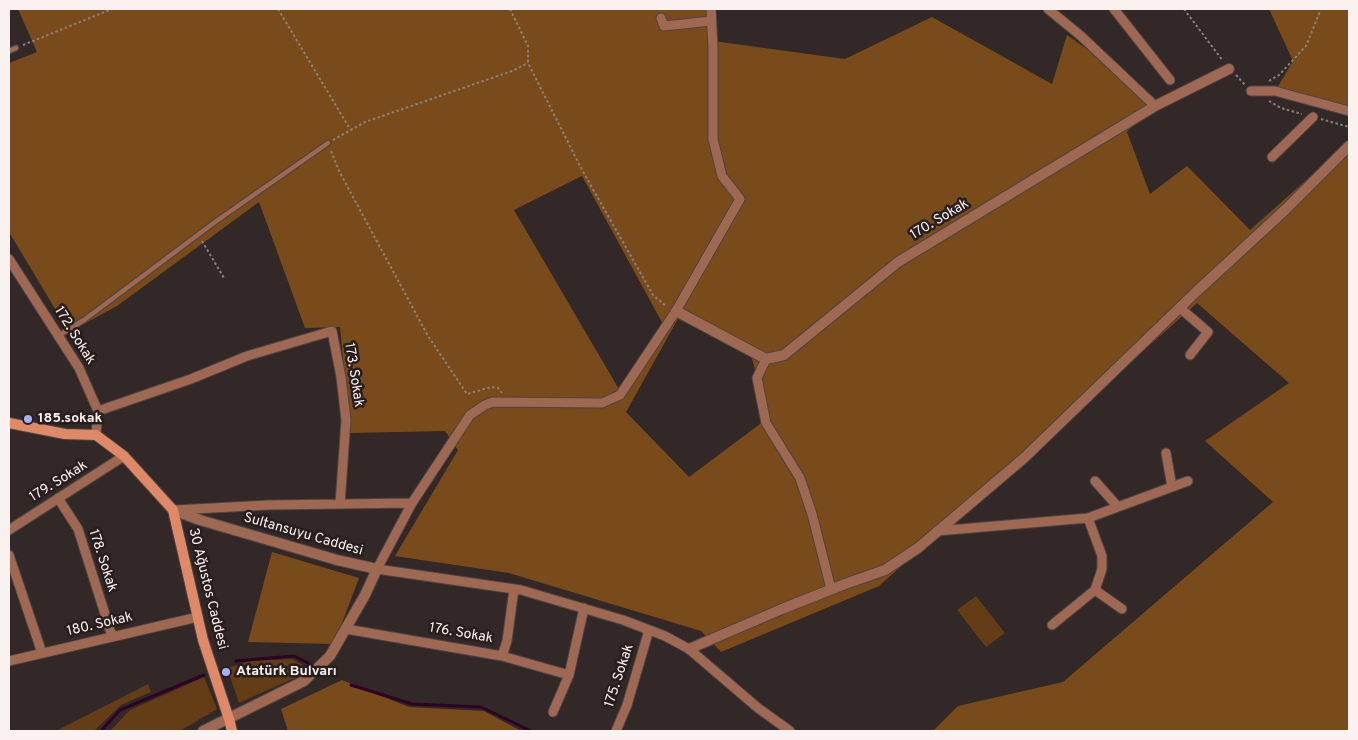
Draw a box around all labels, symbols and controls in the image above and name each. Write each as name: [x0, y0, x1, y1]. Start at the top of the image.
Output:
street label: 170. Sokak: [908, 196, 972, 244]
street label: 172. Sokak: [50, 304, 98, 368]
street label: 173. Sokak: [340, 342, 366, 408]
place label: 185.sokak: [38, 411, 102, 427]
marker: 185.sokak: [22, 413, 34, 425]
street label: 179. Sokak: [27, 458, 91, 506]
street label: Sultansuyu Caddesi: [241, 510, 365, 560]
street label: 30 Ağustos Caddesi: [184, 526, 230, 652]
street label: 178. Sokak: [84, 528, 120, 594]
street label: 180. Sokak: [66, 609, 134, 641]
street label: 176. Sokak: [428, 620, 494, 648]
street label: 175. Sokak: [602, 642, 638, 710]
place label: Atatürk Bulvarı: [236, 664, 337, 680]
marker: Atatürk Bulvarı: [220, 666, 232, 678]

